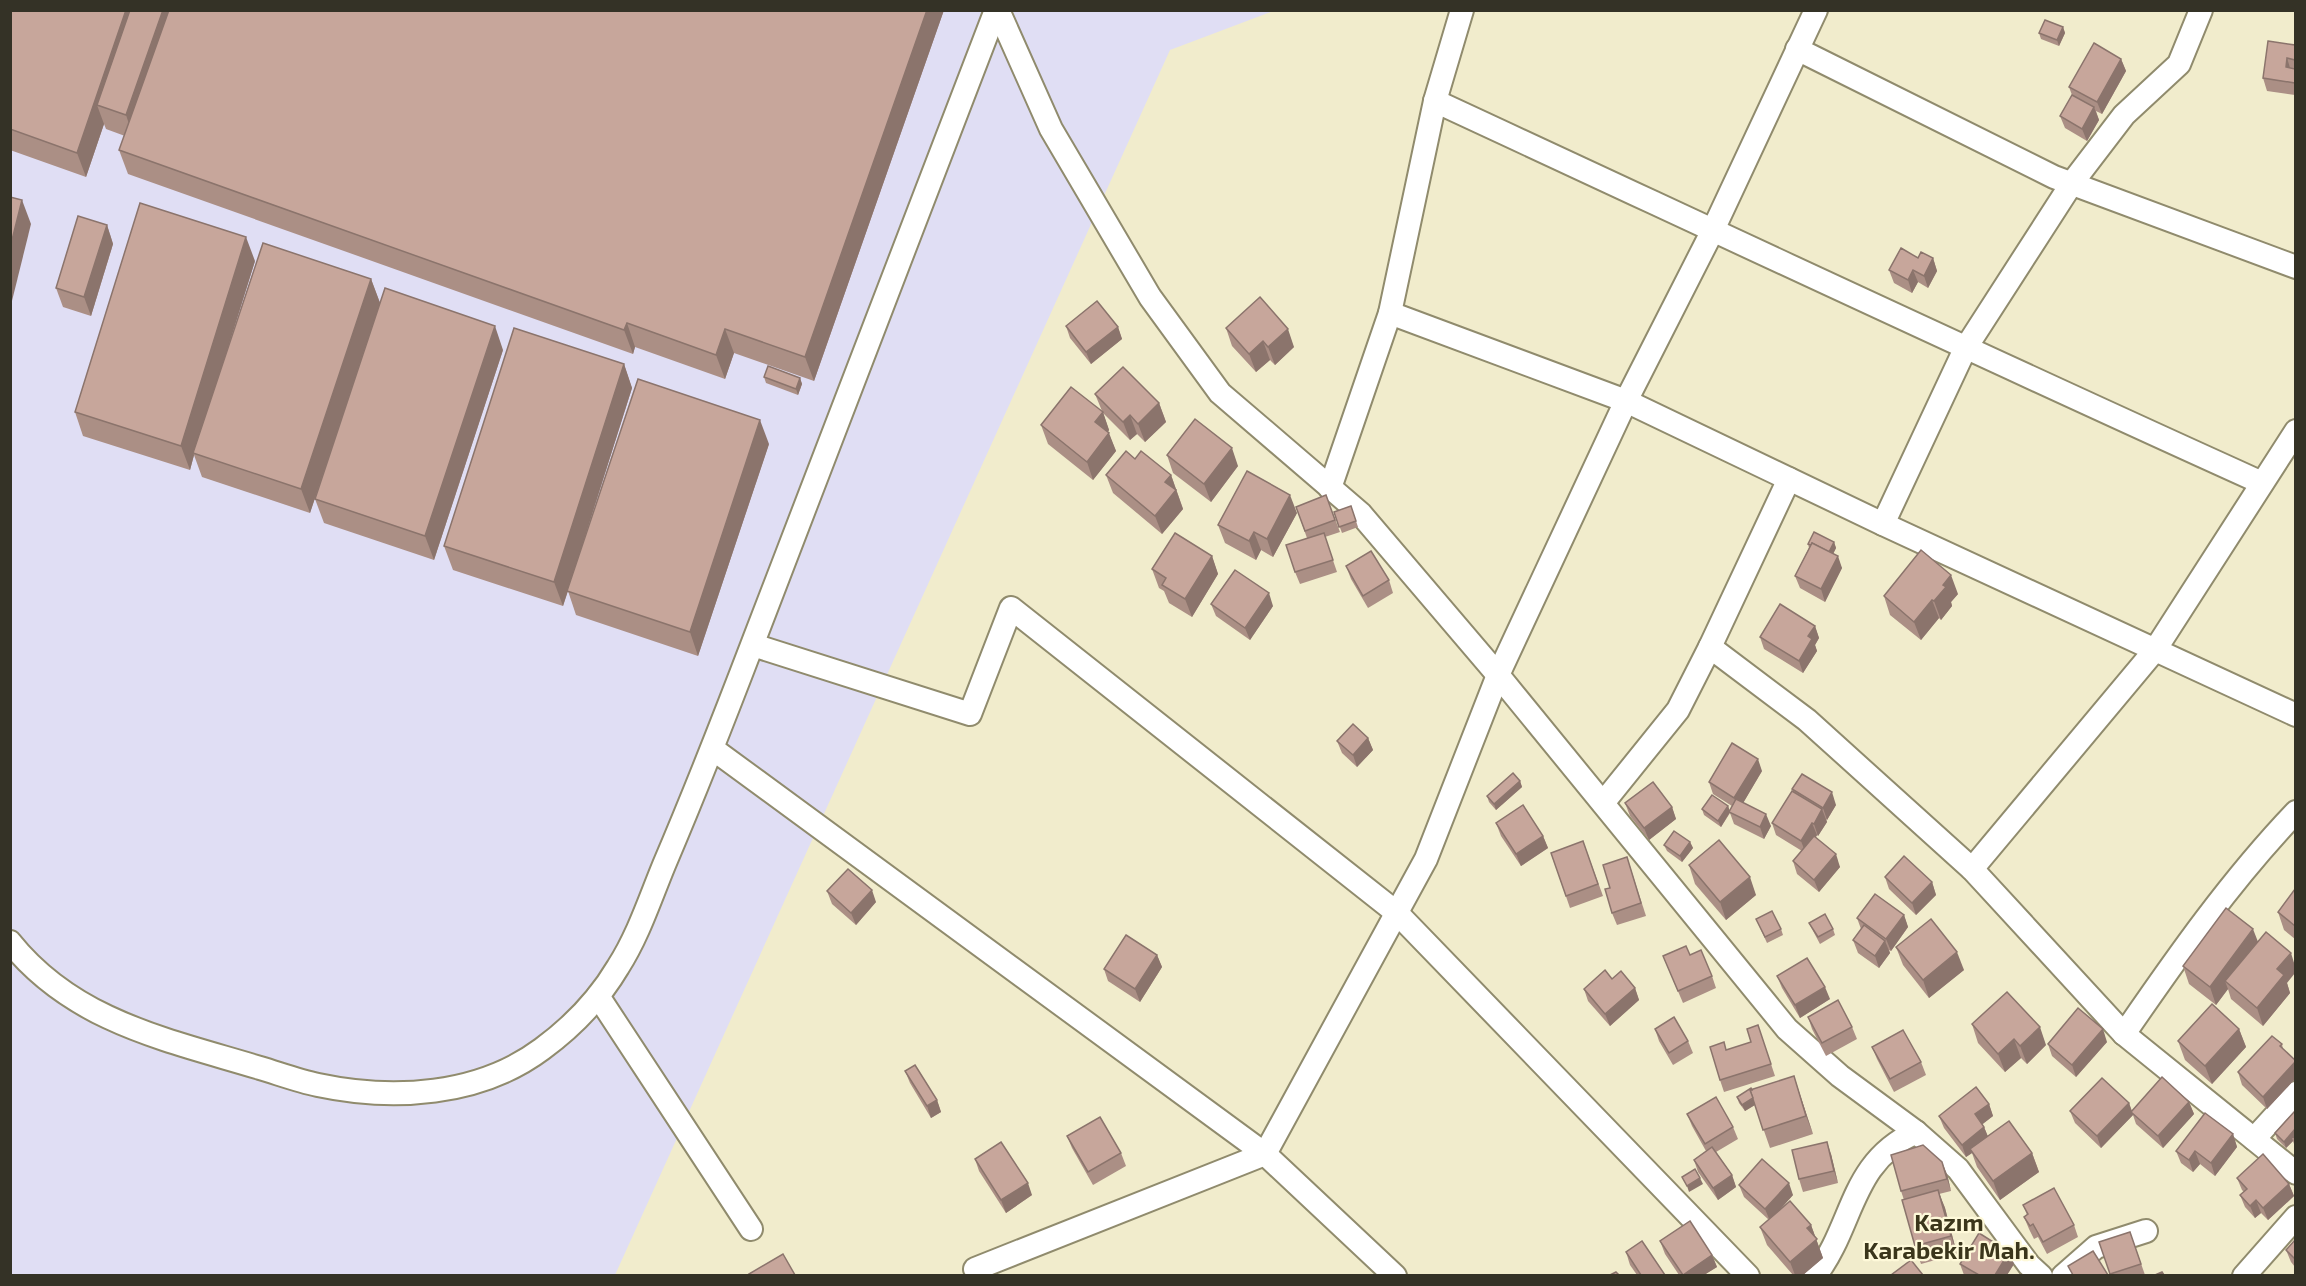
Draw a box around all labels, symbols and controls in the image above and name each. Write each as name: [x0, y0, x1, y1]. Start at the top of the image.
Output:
district label: Kazım Karabekir Mah.: [1863, 1207, 2035, 1264]

